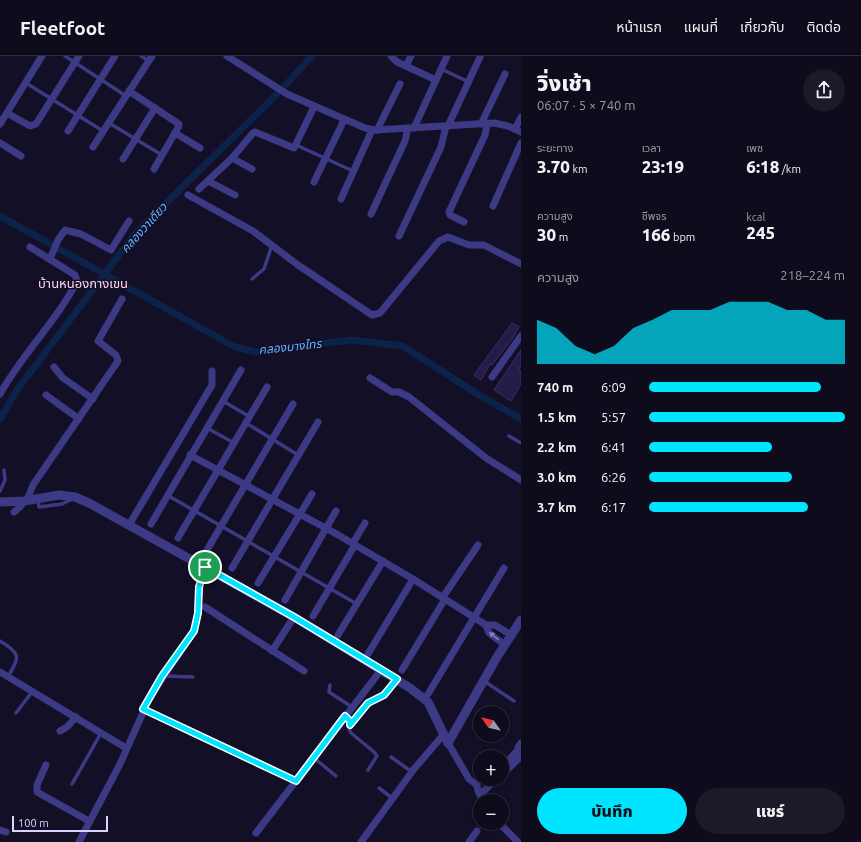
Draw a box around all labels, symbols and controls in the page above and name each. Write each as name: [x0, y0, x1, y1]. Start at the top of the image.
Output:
text: Fleetfoot: [20, 17, 105, 39]
text: หน้าแรก: [616, 19, 662, 35]
text: แผนที่: [684, 19, 718, 35]
text: เกี่ยวกับ: [740, 19, 785, 35]
text: ติดต่อ: [807, 19, 841, 35]
button: share: [803, 69, 845, 111]
text: วิ่งเช้า: [537, 70, 592, 95]
text: 06:07 · 5 × 740 m: [537, 98, 636, 112]
text: ระยะทาง: [537, 142, 573, 154]
text: เวลา: [642, 142, 661, 154]
text: เพซ: [746, 142, 763, 154]
text: 3.70: [537, 157, 570, 176]
text: 23:19: [642, 157, 684, 176]
text: 6:18: [746, 157, 779, 176]
text: km: [570, 163, 588, 175]
text: /km: [779, 163, 801, 175]
water label: คลองวาเดียว: [118, 199, 170, 255]
text: ความสูง: [537, 210, 573, 222]
text: ชีพจร: [642, 210, 667, 222]
text: kcal: [746, 211, 765, 223]
text: 245: [746, 223, 775, 242]
text: 30: [537, 225, 556, 244]
text: 166: [642, 225, 670, 244]
text: m: [556, 231, 568, 243]
text: bpm: [670, 231, 695, 243]
text: 218–224 m: [780, 268, 845, 282]
text: ความสูง: [537, 270, 579, 284]
district label: บ้านหนองกางเขน: [38, 276, 128, 290]
water label: คลองบางไทร: [258, 337, 323, 356]
text: 740 m: [537, 380, 573, 394]
text: 6:09: [601, 380, 626, 394]
text: 1.5 km: [537, 410, 576, 424]
text: 5:57: [601, 410, 626, 424]
text: 2.2 km: [537, 440, 576, 454]
text: 6:41: [601, 440, 626, 454]
text: 3.0 km: [537, 470, 576, 484]
text: 6:26: [601, 470, 626, 484]
text: 3.7 km: [537, 500, 576, 514]
text: 6:17: [601, 500, 626, 514]
pin: [188, 550, 222, 584]
icon: arrive: [194, 556, 216, 578]
one-way arrow: [488, 632, 499, 640]
north arrow: [473, 706, 509, 742]
map controls: [473, 706, 509, 830]
button: +: [473, 750, 509, 786]
button: บันทึก: [537, 788, 687, 834]
button: แชร์: [695, 788, 845, 834]
button: −: [473, 794, 509, 830]
scale bar: [12, 814, 108, 833]
text: 100 m: [18, 817, 49, 829]

